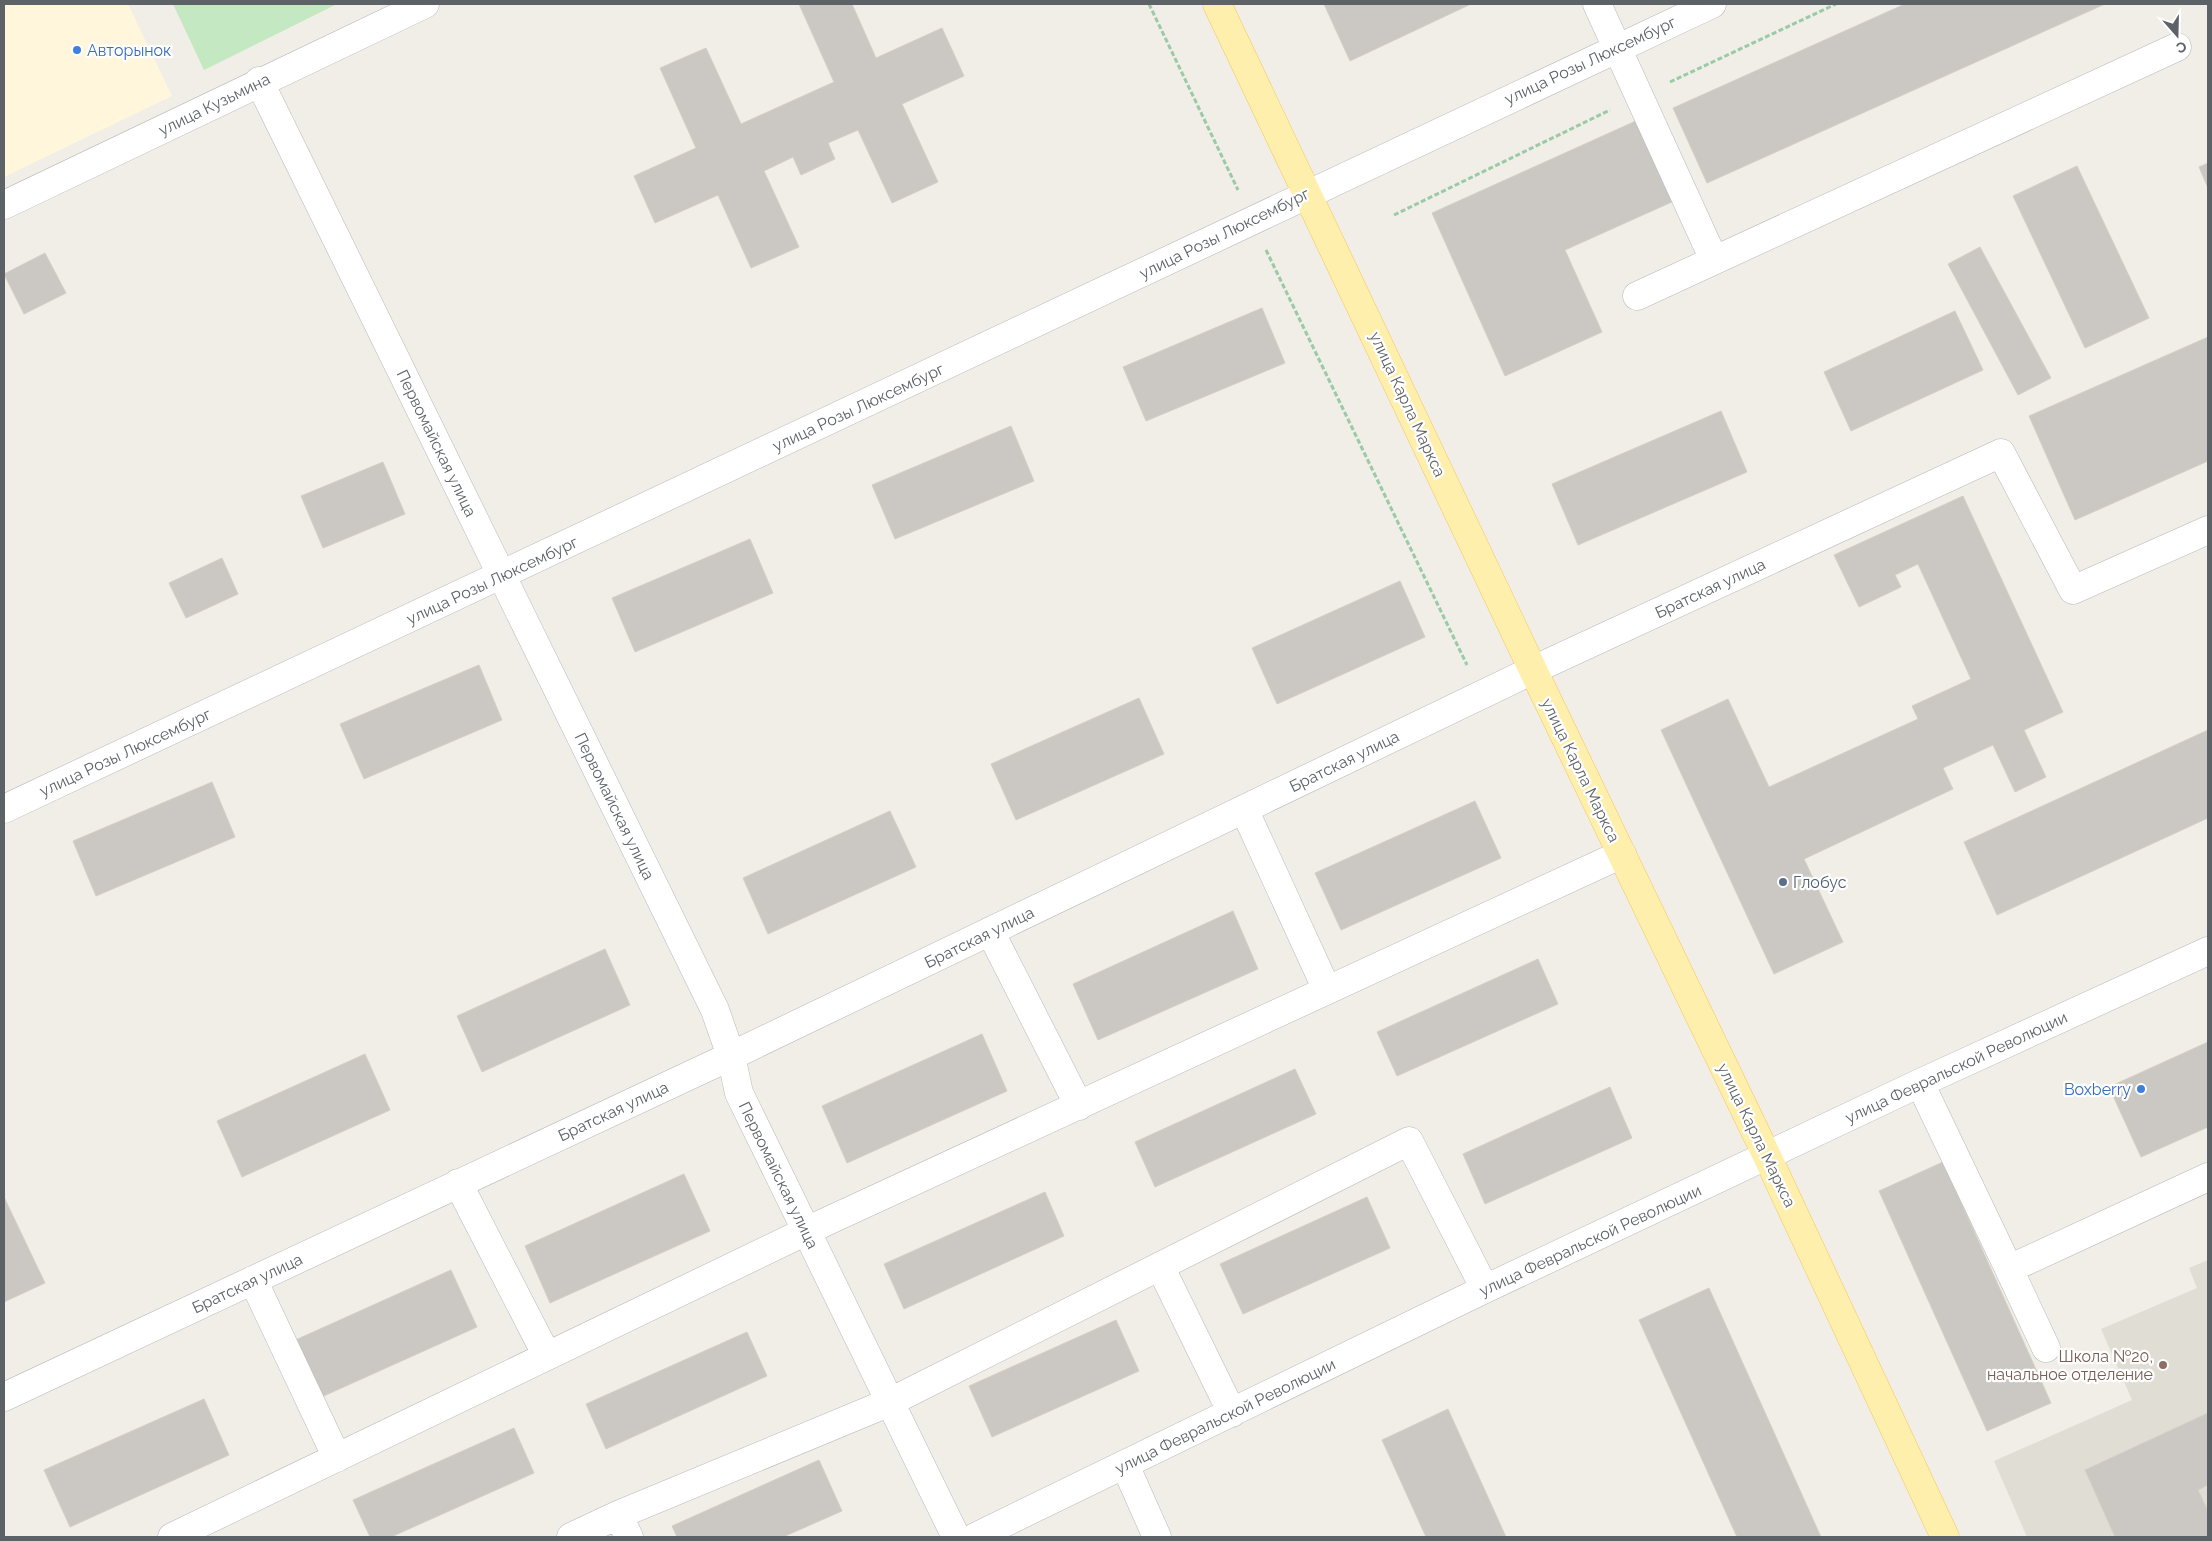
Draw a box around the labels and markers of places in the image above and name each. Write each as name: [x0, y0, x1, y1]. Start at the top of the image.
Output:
place label: Авторынок: [87, 41, 171, 60]
marker: Авторынок: [71, 44, 83, 56]
place label: Глобус: [1793, 873, 1847, 892]
marker: Глобус: [1777, 876, 1789, 888]
place label: Boxberry: [2064, 1080, 2131, 1099]
marker: Boxberry: [2135, 1083, 2147, 1095]
place label: Школа №20, начальное отделение: [1987, 1347, 2153, 1384]
marker: Школа №20, начальное отделение: [2157, 1359, 2169, 1371]

